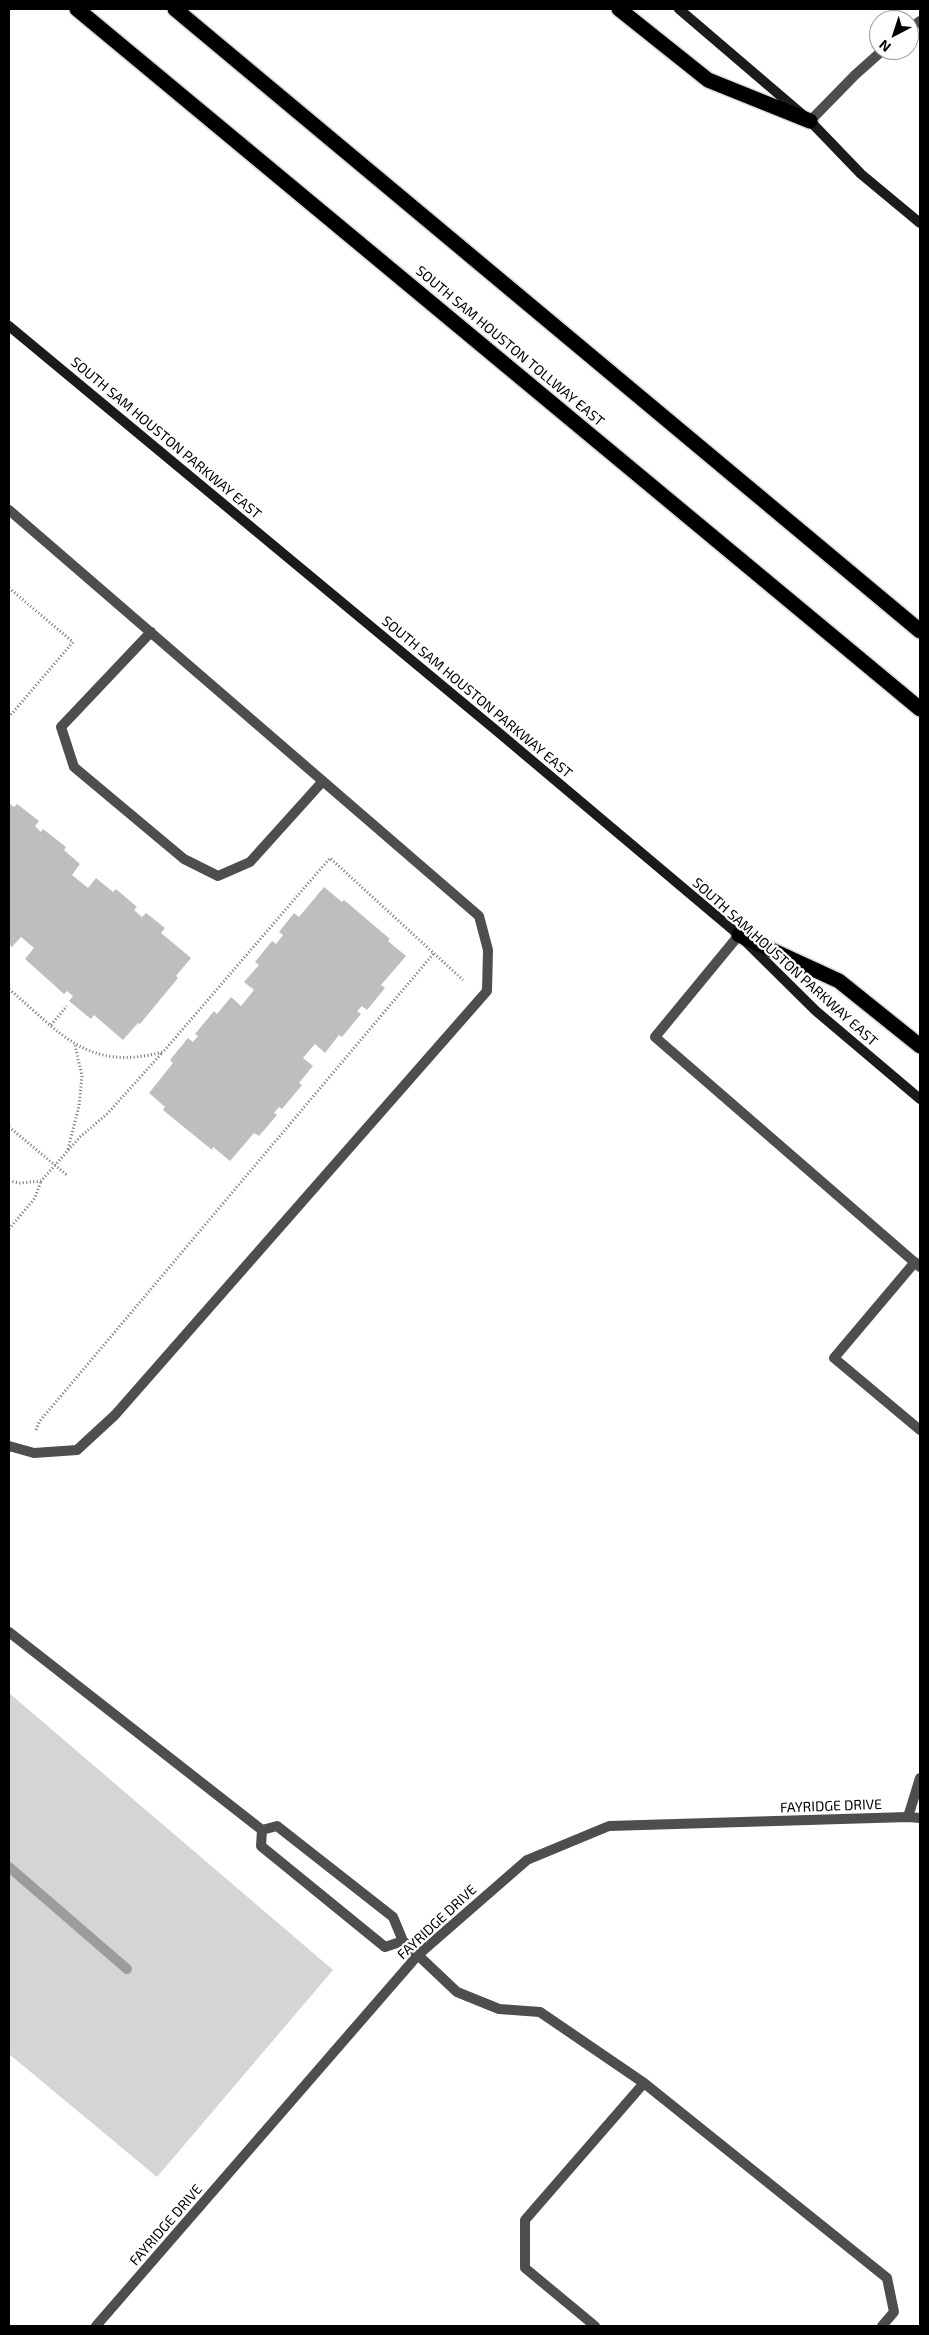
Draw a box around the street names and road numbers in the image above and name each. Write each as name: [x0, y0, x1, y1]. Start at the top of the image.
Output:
street label: SOUTH SAM HOUSTON TOLLWAY EAST: [412, 262, 608, 430]
street label: SOUTH SAM HOUSTON PARKWAY EAST: [67, 353, 265, 523]
street label: SOUTH SAM HOUSTON PARKWAY EAST: [378, 612, 576, 782]
street label: SOUTH SAM HOUSTON PARKWAY EAST: [689, 874, 881, 1050]
street label: FAYRIDGE DRIVE: [780, 1796, 882, 1816]
street label: FAYRIDGE DRIVE: [394, 1881, 480, 1963]
street label: FAYRIDGE DRIVE: [126, 2181, 206, 2269]

